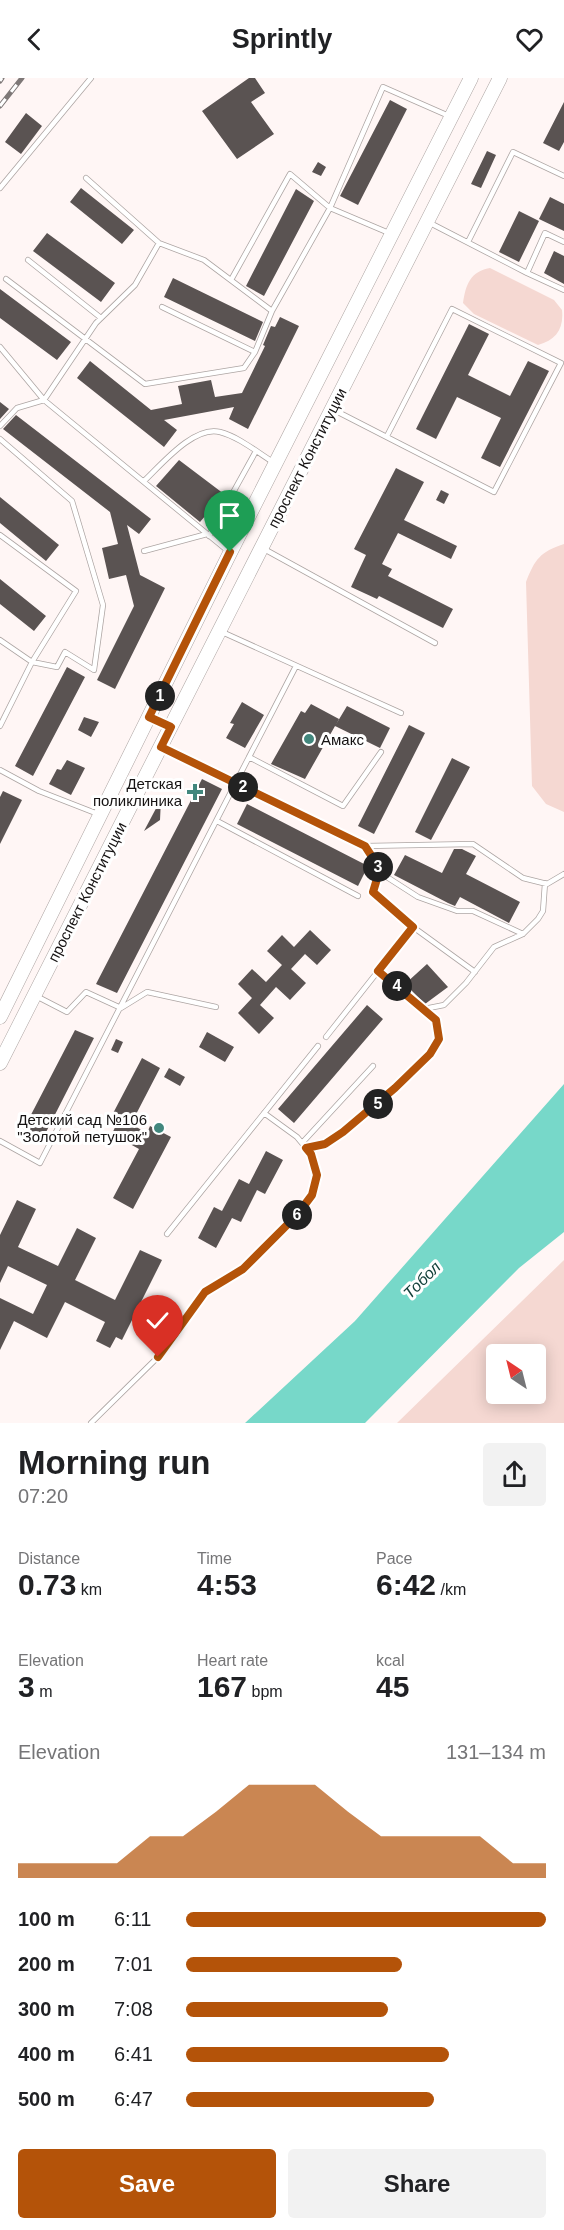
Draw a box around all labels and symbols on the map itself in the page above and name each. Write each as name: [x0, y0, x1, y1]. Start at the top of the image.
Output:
street label: проспект Конституции: [264, 385, 350, 531]
pin: [204, 490, 255, 552]
pin: 1: [145, 681, 175, 711]
place label: Амакс: [321, 731, 364, 748]
marker: Амакс: [302, 732, 316, 746]
pin: 2: [228, 772, 258, 802]
place label: Детская поликлиника: [93, 775, 183, 809]
marker: Детская поликлиника: [186, 783, 204, 801]
street label: проспект Конституции: [44, 819, 130, 965]
pin: 3: [363, 852, 393, 882]
pin: 4: [382, 971, 412, 1001]
pin: 5: [363, 1089, 393, 1119]
place label: Детский сад №106 "Золотой петушок": [17, 1111, 147, 1145]
marker: Детский сад №106 "Золотой петушок": [152, 1121, 166, 1135]
pin: 6: [282, 1200, 312, 1230]
water label: Тобол: [400, 1258, 444, 1302]
pin: [132, 1295, 183, 1357]
north arrow: [486, 1344, 546, 1404]

